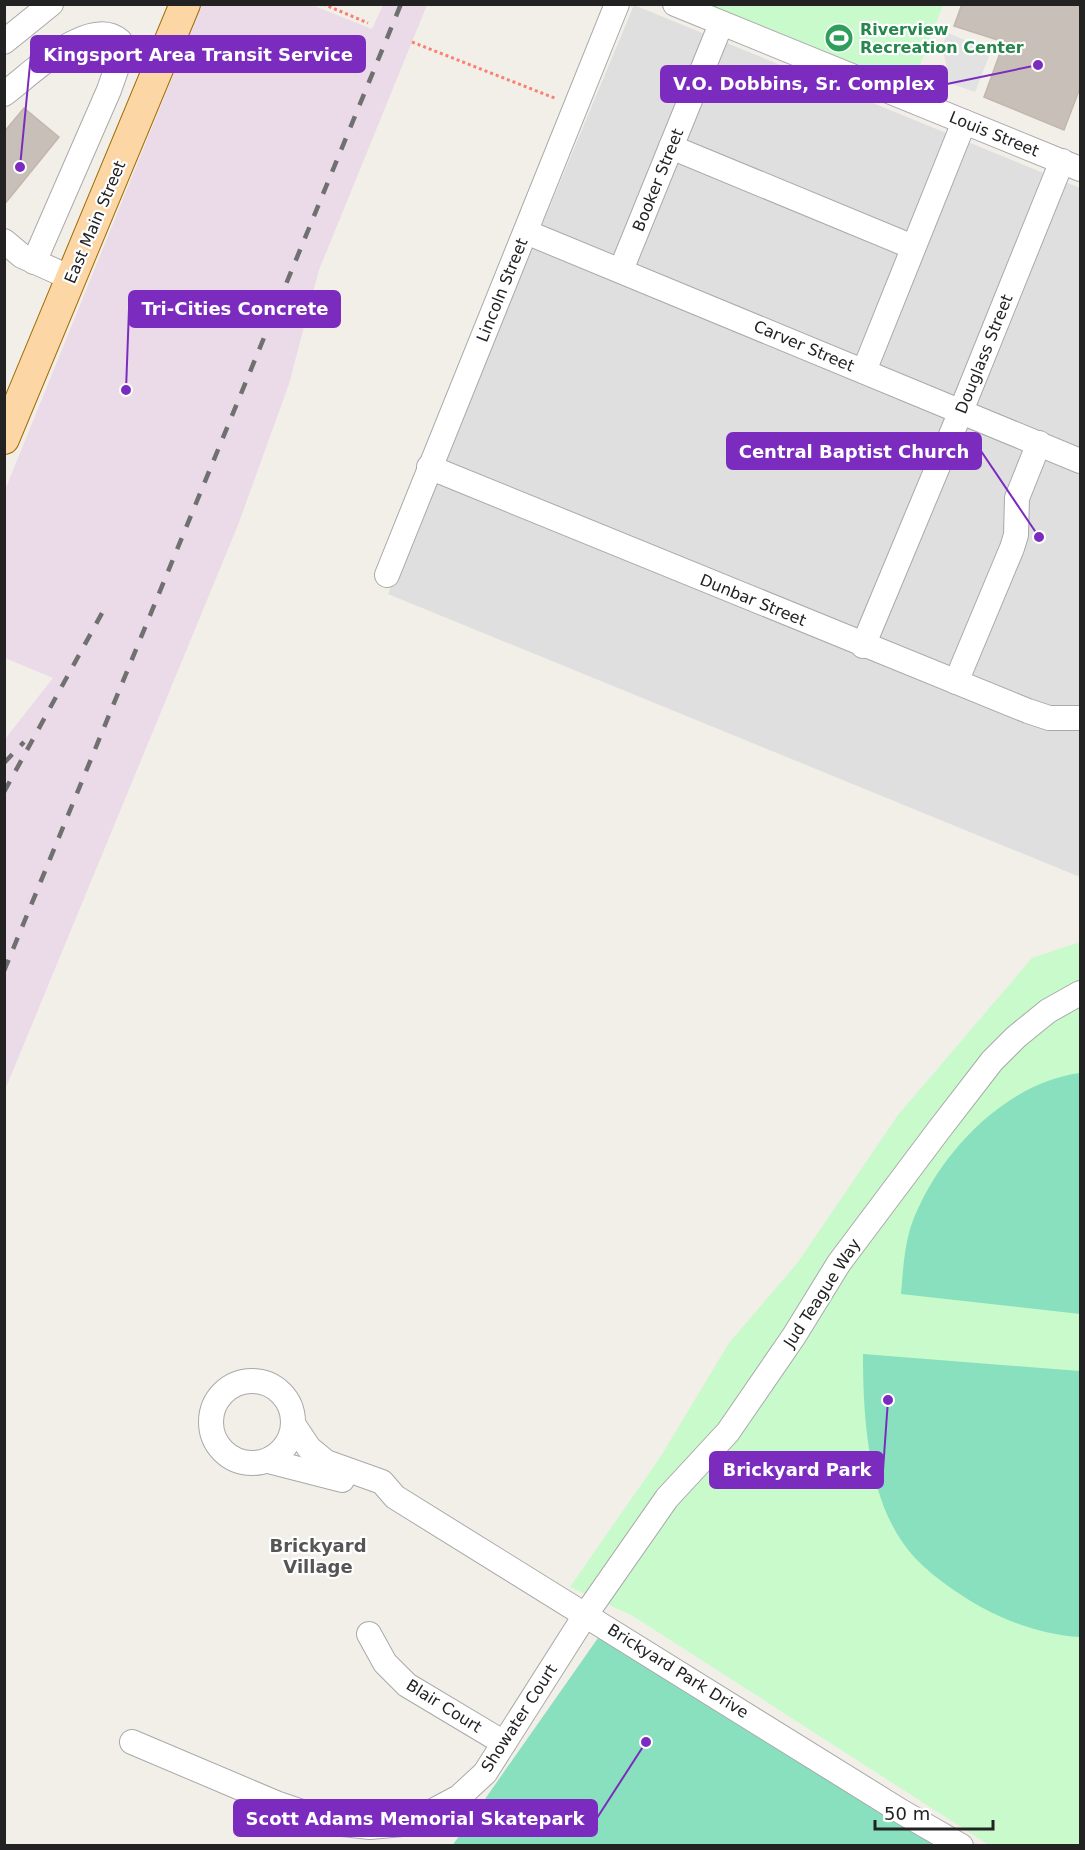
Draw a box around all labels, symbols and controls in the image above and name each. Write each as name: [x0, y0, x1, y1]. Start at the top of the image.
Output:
place label: Riverview Recreation Center: [860, 20, 1024, 57]
sports icon: Riverview Recreation Center: [823, 22, 855, 54]
callout: Kingsport Area Transit Service: [31, 36, 365, 72]
text: Kingsport Area Transit Service: [43, 44, 353, 65]
callout: V.O. Dobbins, Sr. Complex: [661, 66, 947, 102]
text: V.O. Dobbins, Sr. Complex: [673, 73, 935, 94]
street label: Louis Street: [946, 107, 1042, 161]
street label: Booker Street: [629, 126, 687, 234]
street label: East Main Street: [61, 158, 129, 286]
street label: Lincoln Street: [473, 235, 531, 345]
callout: Tri-Cities Concrete: [129, 291, 340, 327]
street label: Douglass Street: [951, 292, 1017, 416]
text: Tri-Cities Concrete: [141, 298, 329, 319]
street label: Carver Street: [751, 316, 857, 376]
callout: Central Baptist Church: [727, 433, 981, 469]
text: Central Baptist Church: [739, 441, 969, 462]
street label: Dunbar Street: [697, 570, 809, 630]
street label: Jud Teague Way: [779, 1235, 864, 1352]
callout: Brickyard Park: [710, 1452, 883, 1488]
text: Brickyard Park: [722, 1459, 873, 1480]
district label: Brickyard Village: [269, 1535, 367, 1577]
street label: Brickyard Park Drive: [604, 1620, 752, 1722]
street label: Showater Court: [477, 1661, 561, 1775]
street label: Blair Court: [403, 1675, 485, 1737]
scale bar: [875, 1793, 994, 1831]
callout: Scott Adams Memorial Skatepark: [234, 1800, 597, 1836]
text: 50 m: [884, 1803, 930, 1824]
text: Scott Adams Memorial Skatepark: [246, 1808, 585, 1829]

